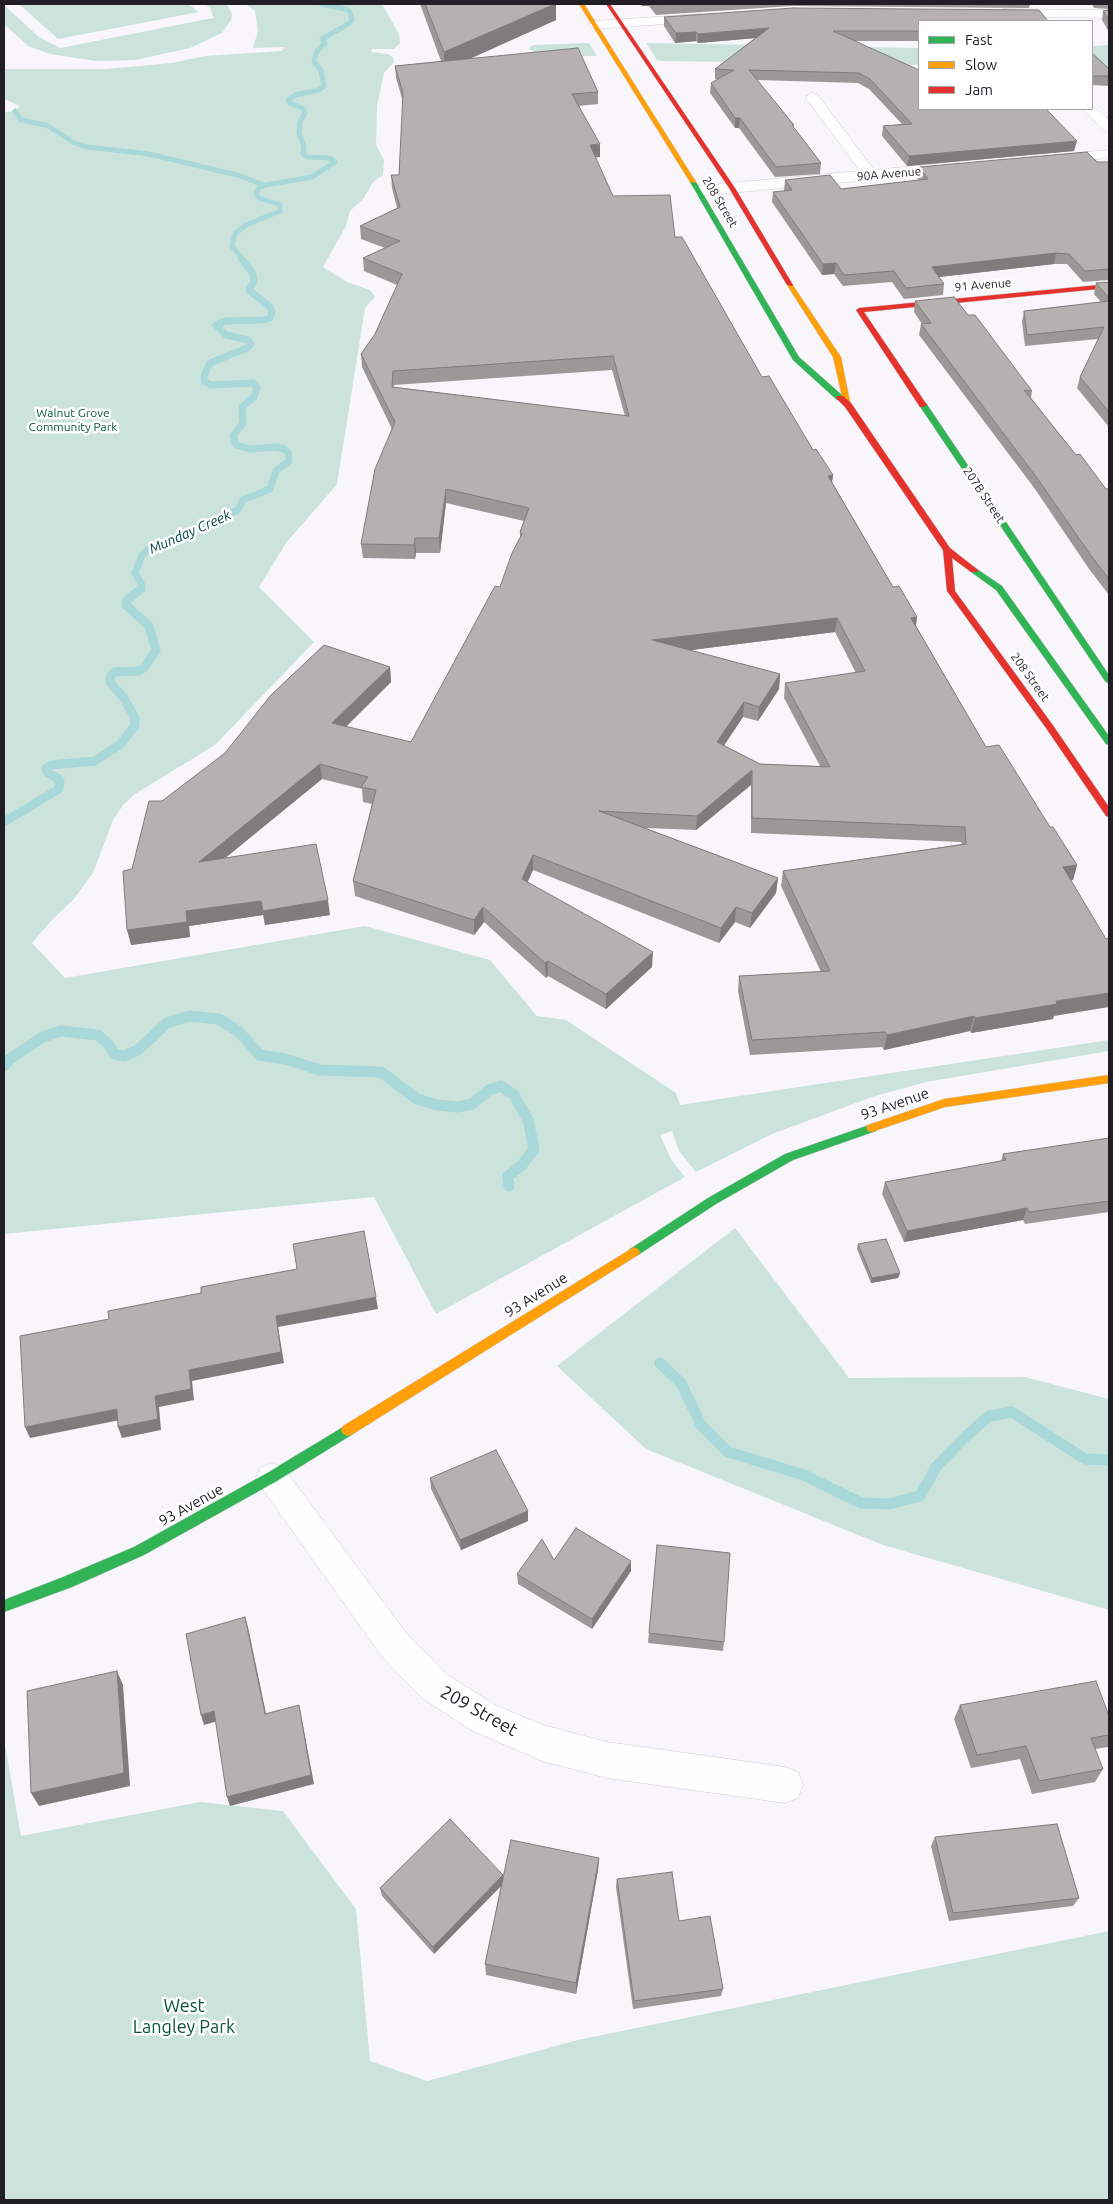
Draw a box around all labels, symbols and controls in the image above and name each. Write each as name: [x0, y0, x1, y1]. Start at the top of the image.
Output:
legend: [918, 20, 1093, 110]
text: Fast: [965, 31, 992, 48]
text: Slow: [965, 56, 997, 73]
text: Jam: [965, 81, 993, 98]
street label: 90A Avenue: [856, 164, 922, 184]
street label: 208 Street: [699, 174, 741, 230]
street label: 91 Avenue: [954, 275, 1012, 295]
park label: Walnut Grove Community Park: [29, 406, 117, 434]
street label: 207B Street: [960, 464, 1008, 526]
water label: Munday Creek: [146, 506, 234, 558]
street label: 208 Street: [1008, 650, 1052, 704]
street label: 93 Avenue: [859, 1084, 931, 1124]
street label: 93 Avenue: [501, 1269, 571, 1321]
street label: 93 Avenue: [156, 1480, 226, 1530]
street label: 209 Street: [437, 1681, 521, 1741]
park label: West Langley Park: [133, 1995, 235, 2038]

